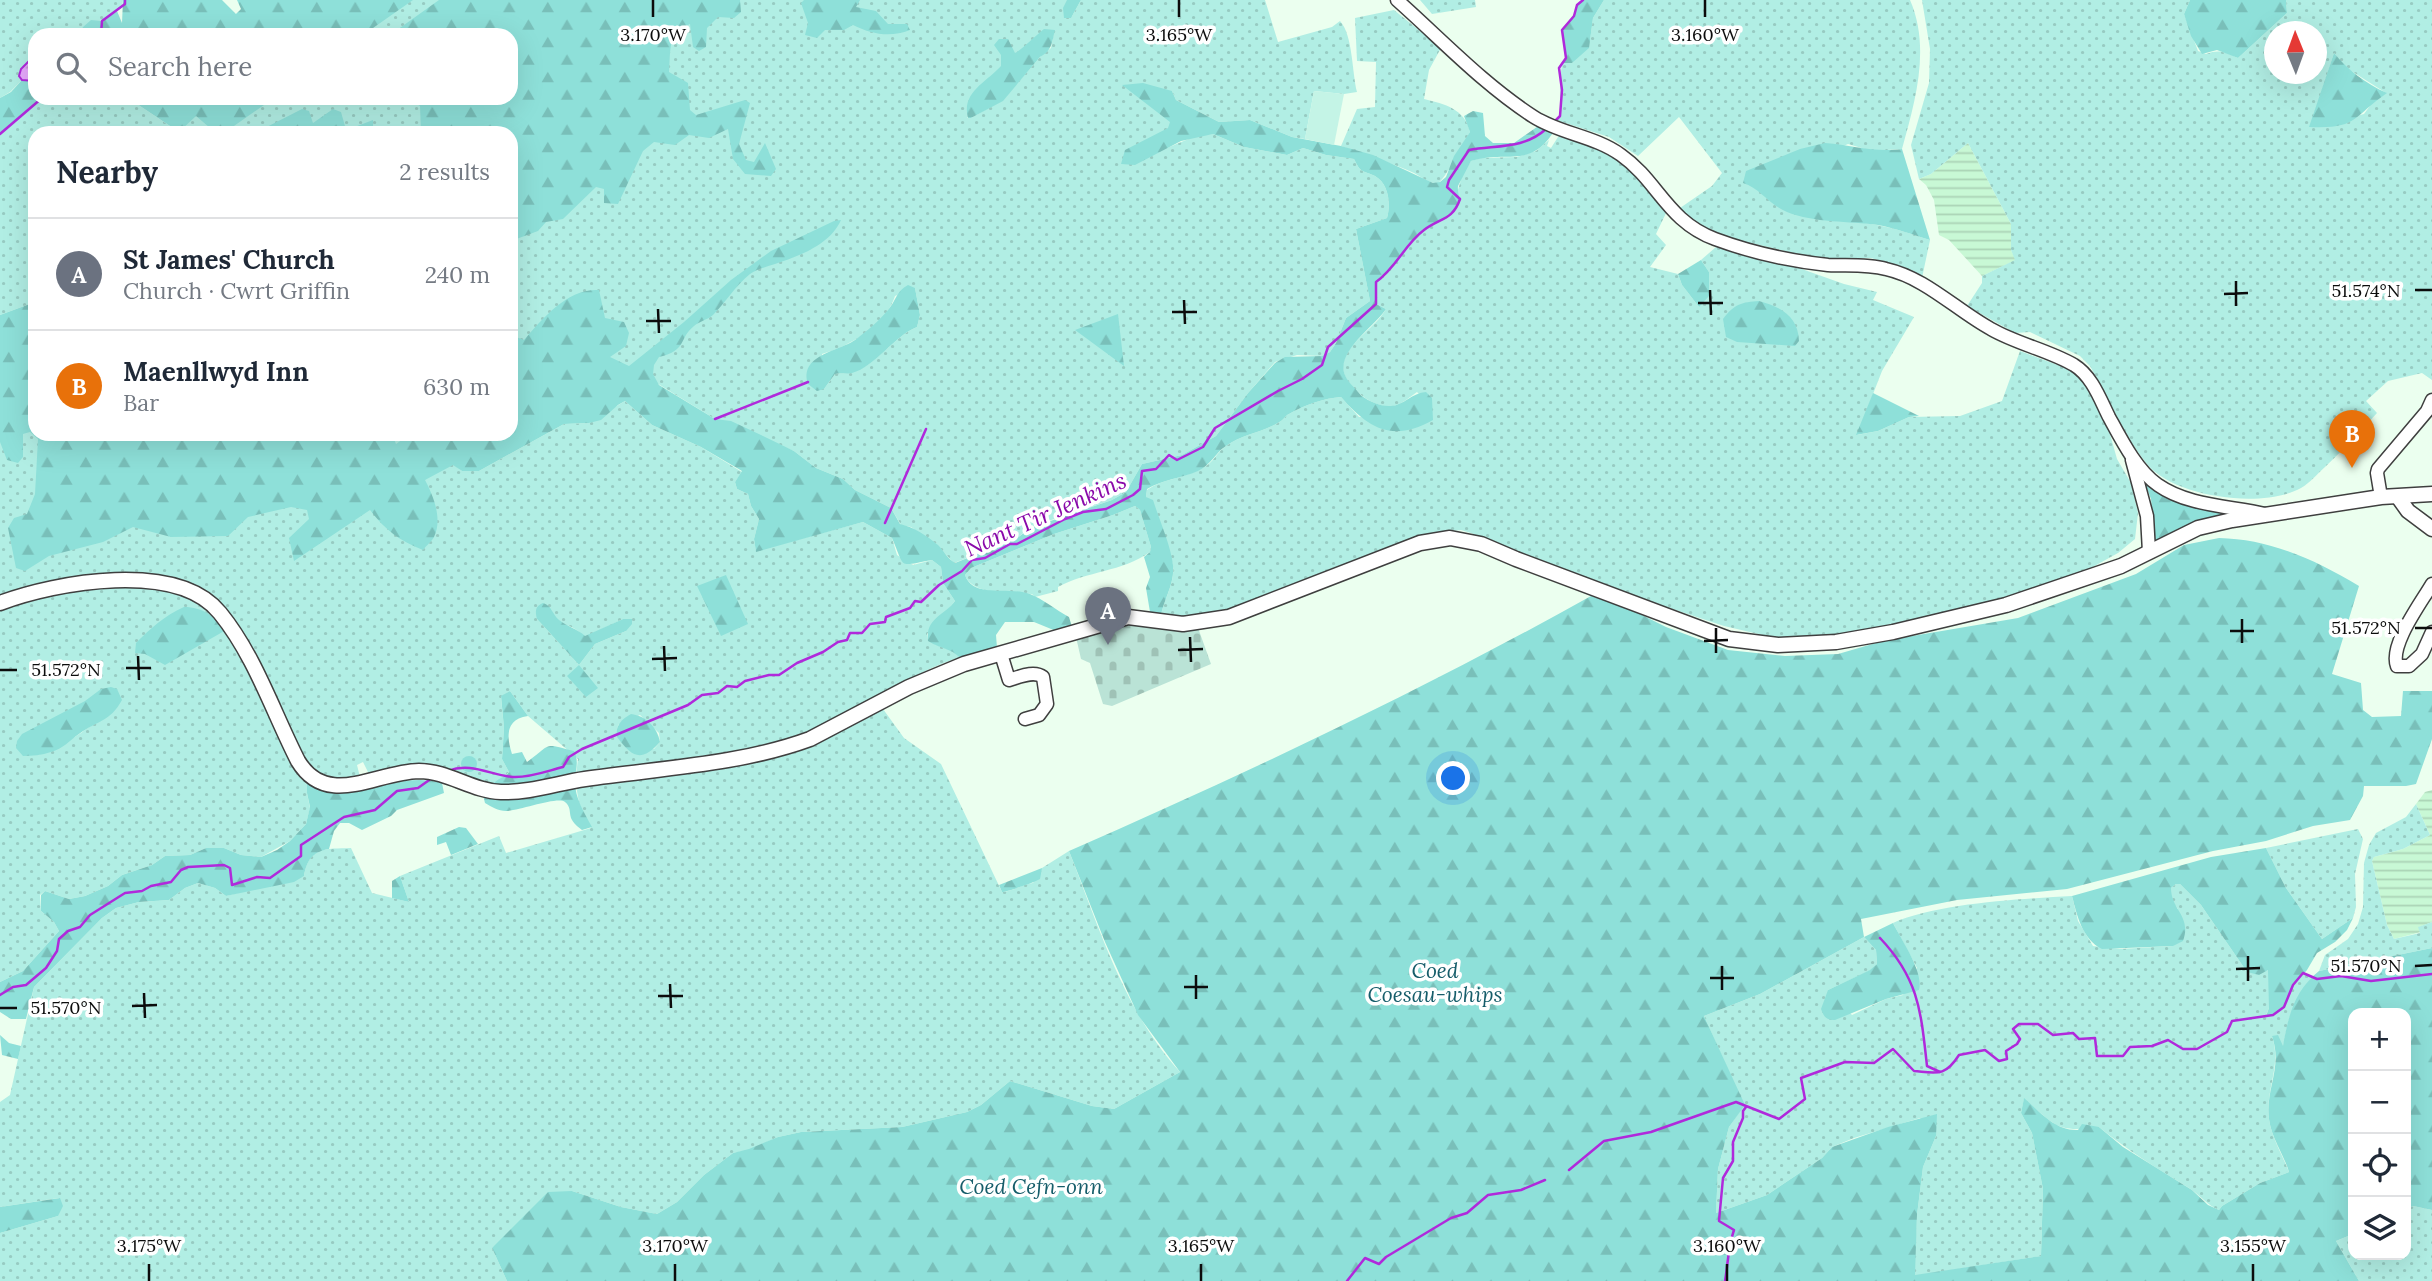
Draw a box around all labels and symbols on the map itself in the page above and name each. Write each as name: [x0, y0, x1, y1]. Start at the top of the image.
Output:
north arrow: [2264, 21, 2327, 84]
text: 3.170°W: [620, 23, 687, 46]
text: 3.165°W: [1146, 23, 1213, 46]
text: 3.160°W: [1671, 23, 1740, 46]
text: 51.574°N: [2331, 279, 2401, 302]
pin: B: [2329, 410, 2375, 468]
water label: Nant Tir Jenkins: [960, 465, 1130, 563]
pin: A: [1085, 587, 1131, 645]
text: 51.572°N: [2331, 616, 2401, 639]
text: 51.572°N: [31, 658, 101, 681]
your location: [1436, 761, 1470, 795]
text: 51.570°N: [2330, 954, 2402, 977]
park label: Coed Coesau-whips: [1367, 957, 1503, 1008]
text: 51.570°N: [30, 996, 102, 1019]
park label: Coed Cefn-onn: [959, 1173, 1103, 1200]
text: 3.175°W: [117, 1234, 182, 1257]
text: 3.170°W: [642, 1234, 709, 1257]
text: 3.165°W: [1168, 1234, 1235, 1257]
text: 3.160°W: [1693, 1234, 1762, 1257]
text: 3.155°W: [2220, 1234, 2287, 1257]

